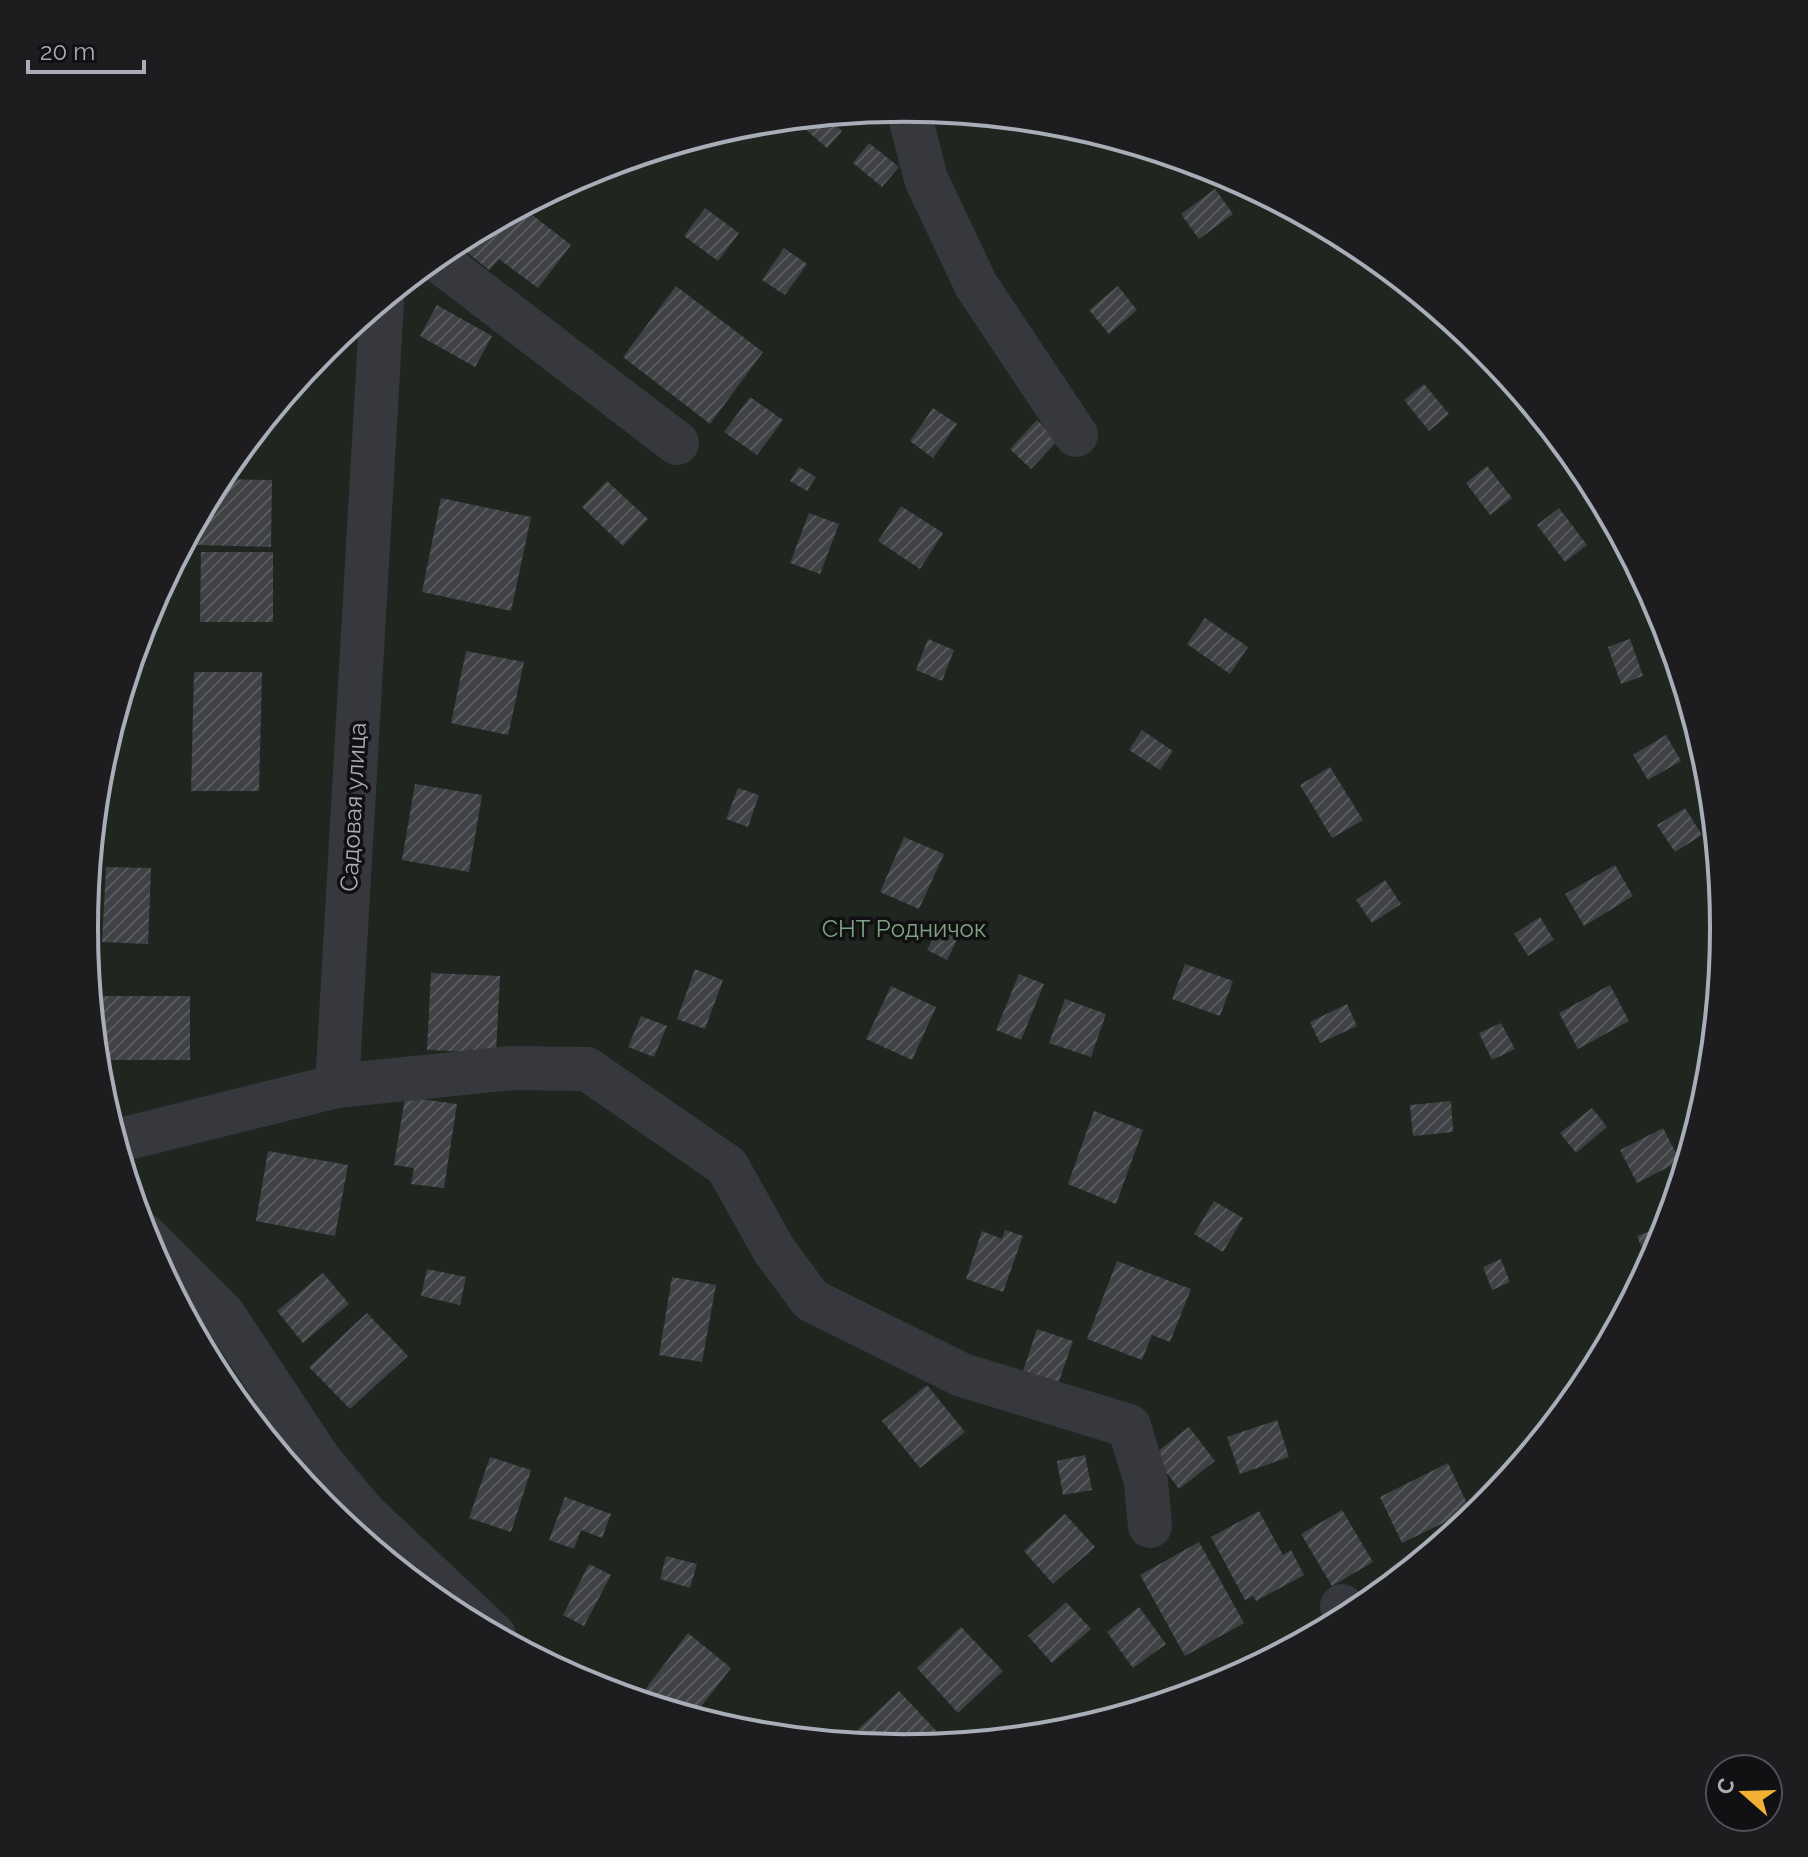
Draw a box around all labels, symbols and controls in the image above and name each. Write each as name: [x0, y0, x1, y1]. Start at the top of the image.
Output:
scale bar: [28, 24, 144, 74]
text: 20 m: [40, 37, 95, 66]
street label: Садовая улица: [334, 722, 372, 892]
park label: СНТ Родничок: [822, 914, 986, 943]
north arrow: [1704, 1753, 1784, 1833]
text: С: [1710, 1775, 1740, 1798]

